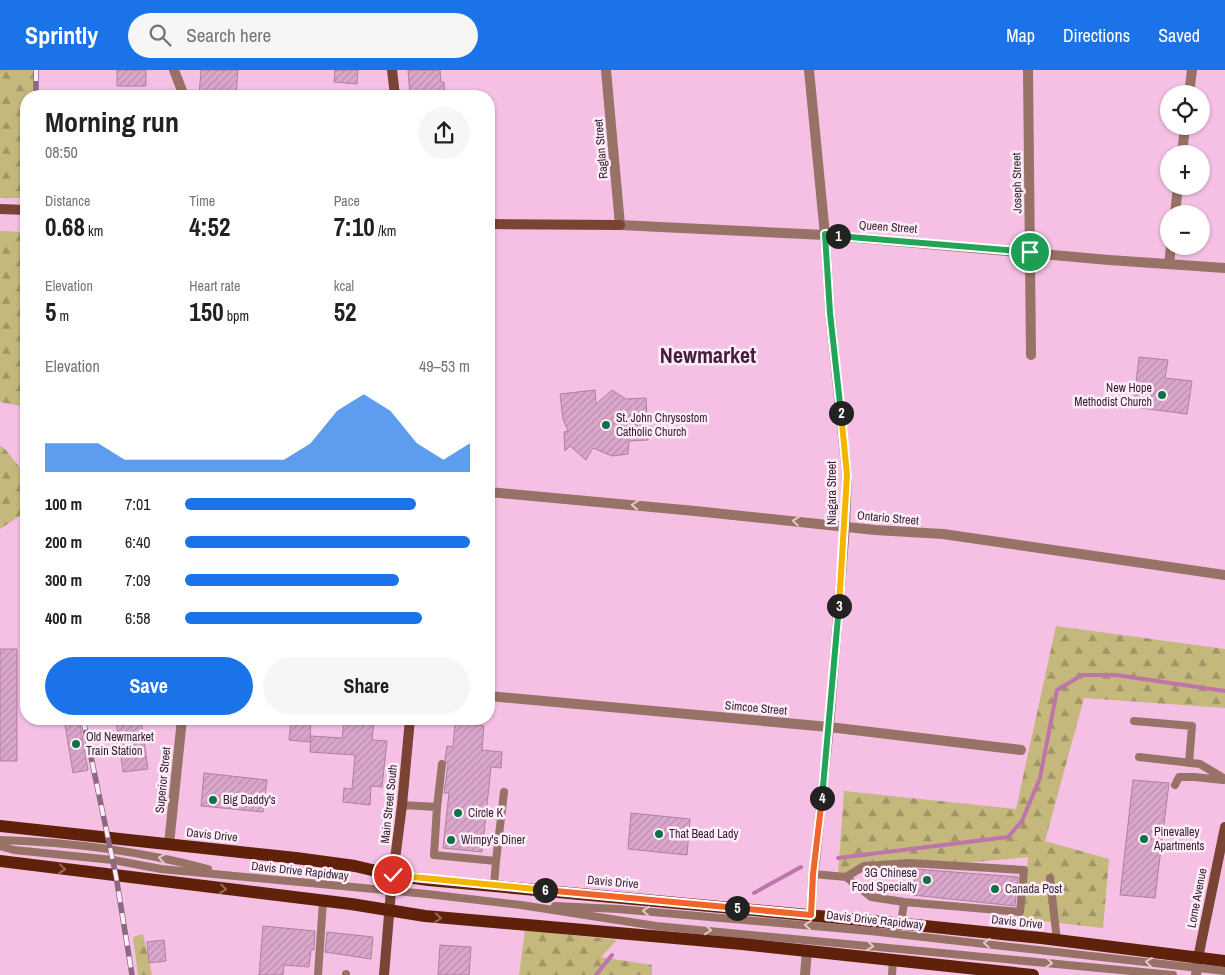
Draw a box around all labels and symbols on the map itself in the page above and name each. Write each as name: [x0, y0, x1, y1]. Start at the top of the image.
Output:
street label: Raglan Street: [590, 118, 612, 180]
street label: Joseph Street: [1008, 152, 1026, 214]
street label: Queen Street: [858, 217, 918, 237]
pin: 1: [826, 224, 850, 248]
pin: [1009, 231, 1051, 273]
district label: Newmarket: [660, 340, 756, 370]
place label: New Hope Methodist Church: [1074, 380, 1152, 410]
marker: New Hope Methodist Church: [1156, 389, 1168, 401]
pin: 2: [828, 400, 854, 426]
place label: St. John Chrysostom Catholic Church: [616, 410, 707, 440]
marker: St. John Chrysostom Catholic Church: [600, 419, 612, 431]
street label: Niagara Street: [824, 461, 840, 525]
one-way arrow: [630, 500, 638, 511]
street label: Ontario Street: [857, 507, 920, 529]
one-way arrow: [792, 516, 800, 527]
pin: 3: [826, 594, 852, 618]
street label: Simcoe Street: [724, 697, 788, 719]
place label: Old Newmarket Train Station: [86, 729, 154, 759]
marker: Old Newmarket Train Station: [70, 738, 82, 750]
street label: Superior Street: [152, 746, 174, 814]
street label: Main Street South: [377, 764, 401, 844]
pin: 4: [810, 786, 834, 810]
place label: Big Daddy's: [223, 792, 276, 808]
marker: Big Daddy's: [207, 794, 219, 806]
place label: Circle K: [468, 805, 503, 821]
marker: Circle K: [452, 807, 464, 819]
street label: Davis Drive: [186, 824, 238, 846]
place label: Pinevalley Apartments: [1153, 824, 1204, 854]
place label: That Bead Lady: [669, 826, 739, 842]
marker: That Bead Lady: [653, 828, 665, 840]
place label: Wimpy's Diner: [461, 832, 526, 848]
marker: Pinevalley Apartments: [1138, 833, 1150, 845]
marker: Wimpy's Diner: [445, 834, 457, 846]
one-way arrow: [158, 853, 167, 864]
pin: [372, 854, 414, 896]
street label: Davis Drive Rapidway: [250, 858, 350, 884]
one-way arrow: [58, 863, 66, 874]
place label: 3G Chinese Food Specialty: [852, 865, 917, 895]
street label: Lorne Avenue: [1183, 867, 1211, 929]
street label: Davis Drive: [587, 872, 639, 892]
marker: 3G Chinese Food Specialty: [921, 874, 933, 886]
pin: 6: [532, 878, 558, 902]
place label: Canada Post: [1005, 881, 1062, 897]
one-way arrow: [219, 883, 227, 894]
marker: Canada Post: [989, 883, 1001, 895]
pin: 5: [724, 896, 750, 920]
one-way arrow: [642, 906, 650, 917]
street label: Davis Drive Rapidway: [825, 907, 925, 933]
street label: Davis Drive: [991, 911, 1043, 933]
one-way arrow: [434, 912, 442, 923]
one-way arrow: [804, 920, 812, 931]
one-way arrow: [704, 924, 712, 935]
one-way arrow: [983, 938, 991, 949]
one-way arrow: [866, 940, 874, 951]
one-way arrow: [1045, 957, 1053, 968]
one-way arrow: [1144, 957, 1152, 968]

